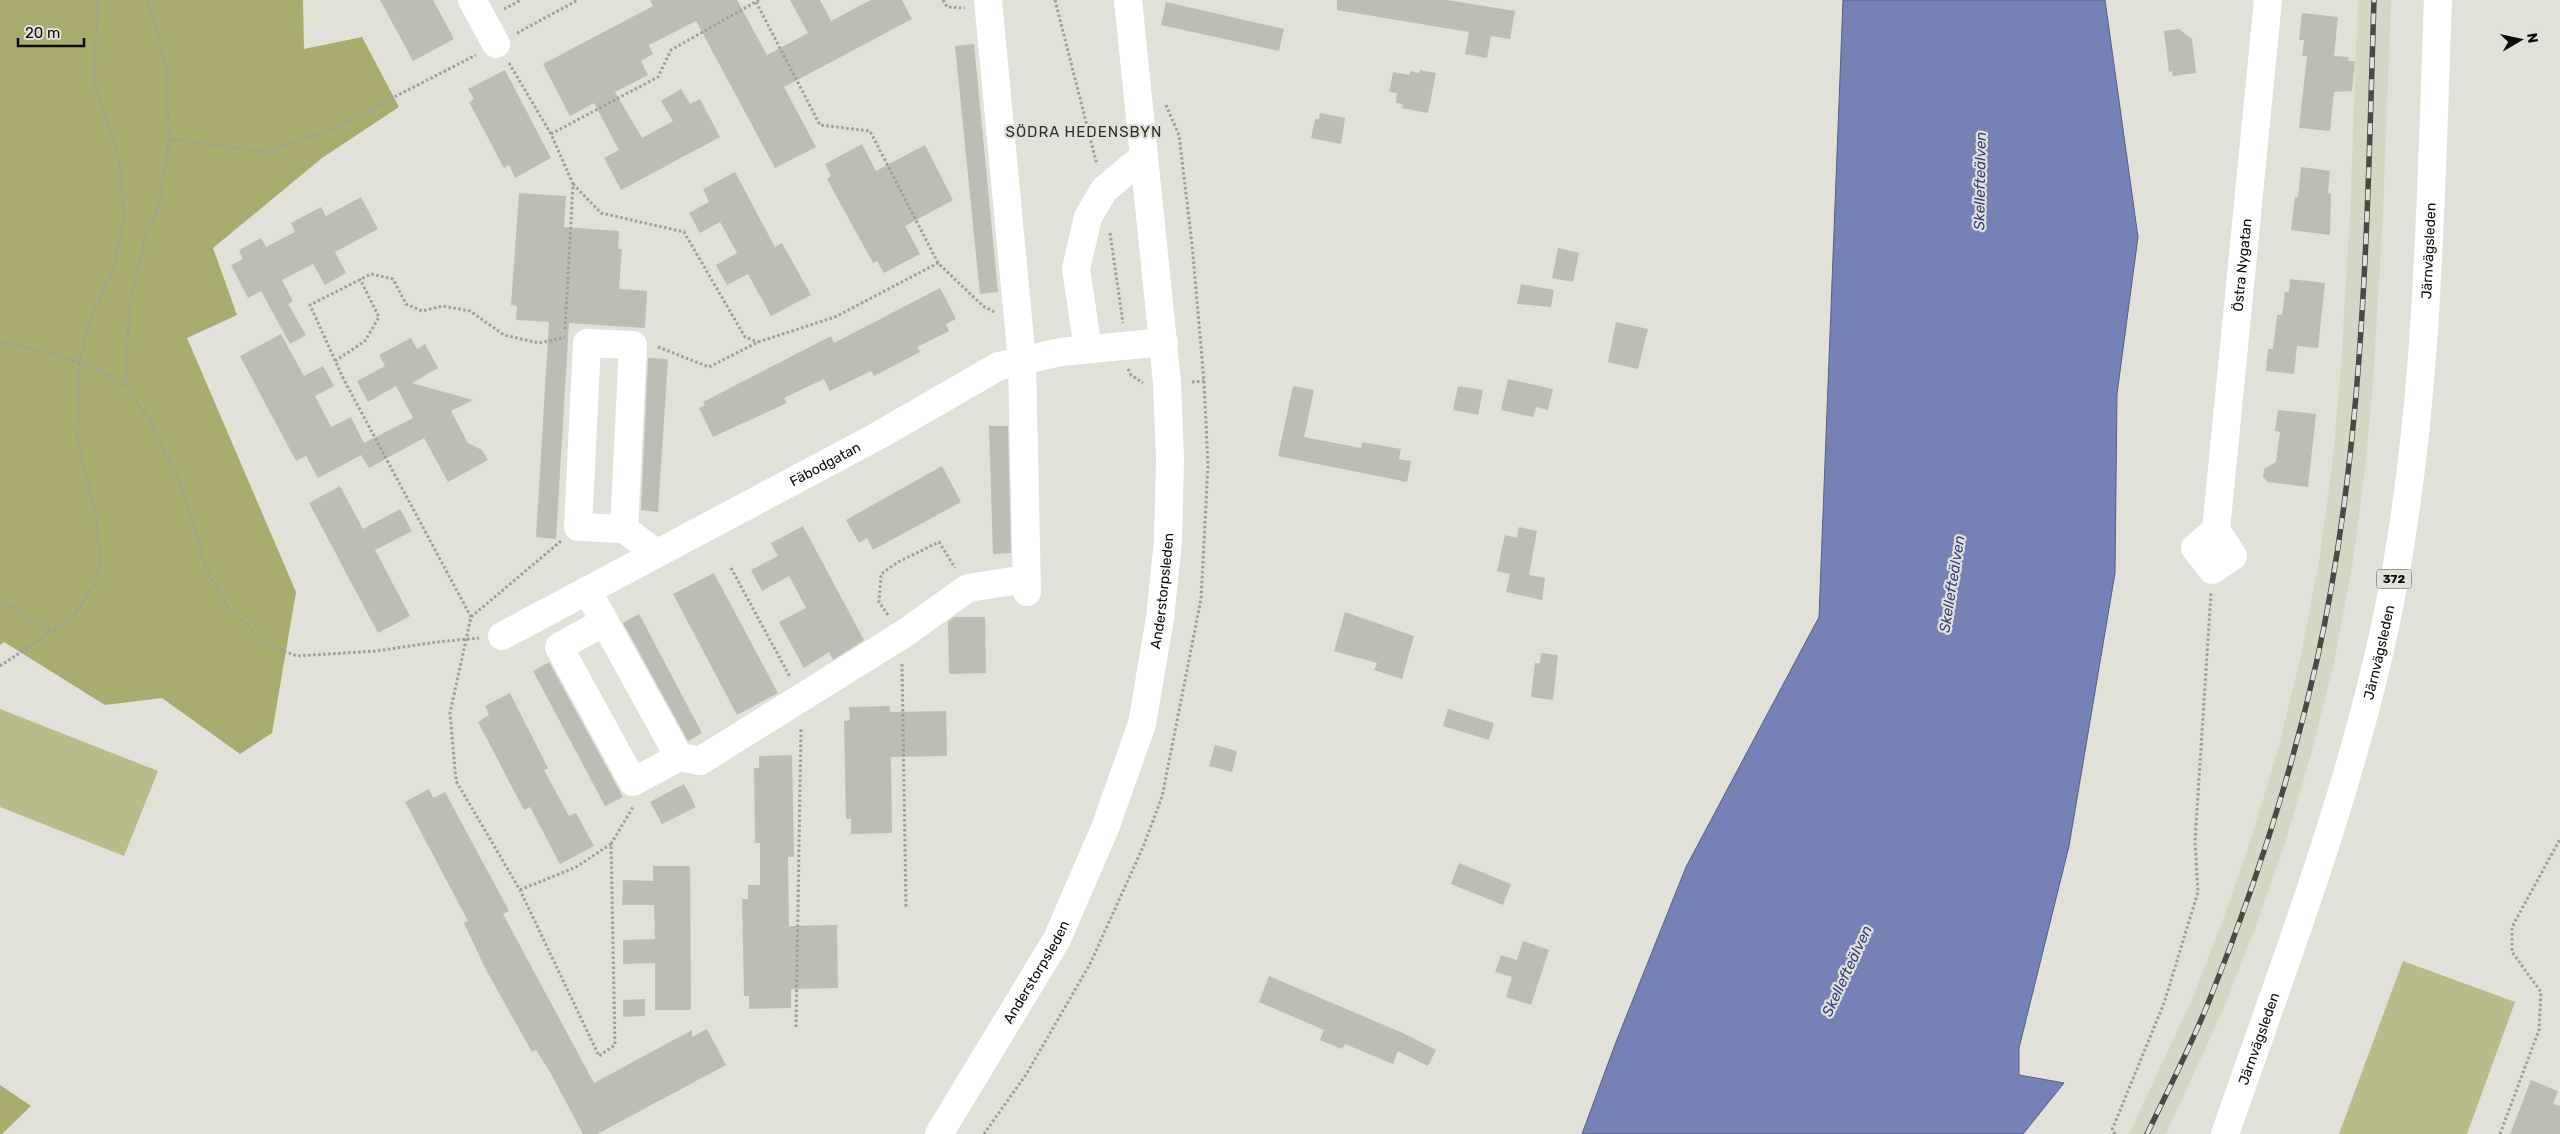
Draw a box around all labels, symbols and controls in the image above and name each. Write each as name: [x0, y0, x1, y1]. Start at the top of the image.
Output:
scale bar: [18, 15, 84, 47]
north arrow: [2495, 15, 2545, 65]
text: 20 m: [25, 24, 60, 42]
text: N: [2523, 32, 2542, 44]
district label: SÖDRA HEDENSBYN: [1006, 123, 1162, 141]
water label: Skellefteälven: [1970, 132, 1990, 230]
street label: Järnvägsleden: [2417, 202, 2439, 300]
street label: Östra Nygatan: [2229, 218, 2255, 312]
street label: Fäbodgatan: [787, 438, 863, 490]
street label: Anderstorpsleden: [1146, 533, 1177, 650]
water label: Skellefteälven: [1935, 534, 1969, 634]
road number: 372: [2376, 570, 2412, 588]
street label: Järnvägsleden: [2360, 603, 2398, 702]
street label: Anderstorpsleden: [999, 918, 1073, 1027]
water label: Skellefteälven: [1818, 923, 1876, 1019]
street label: Järnvägsleden: [2234, 990, 2283, 1087]

